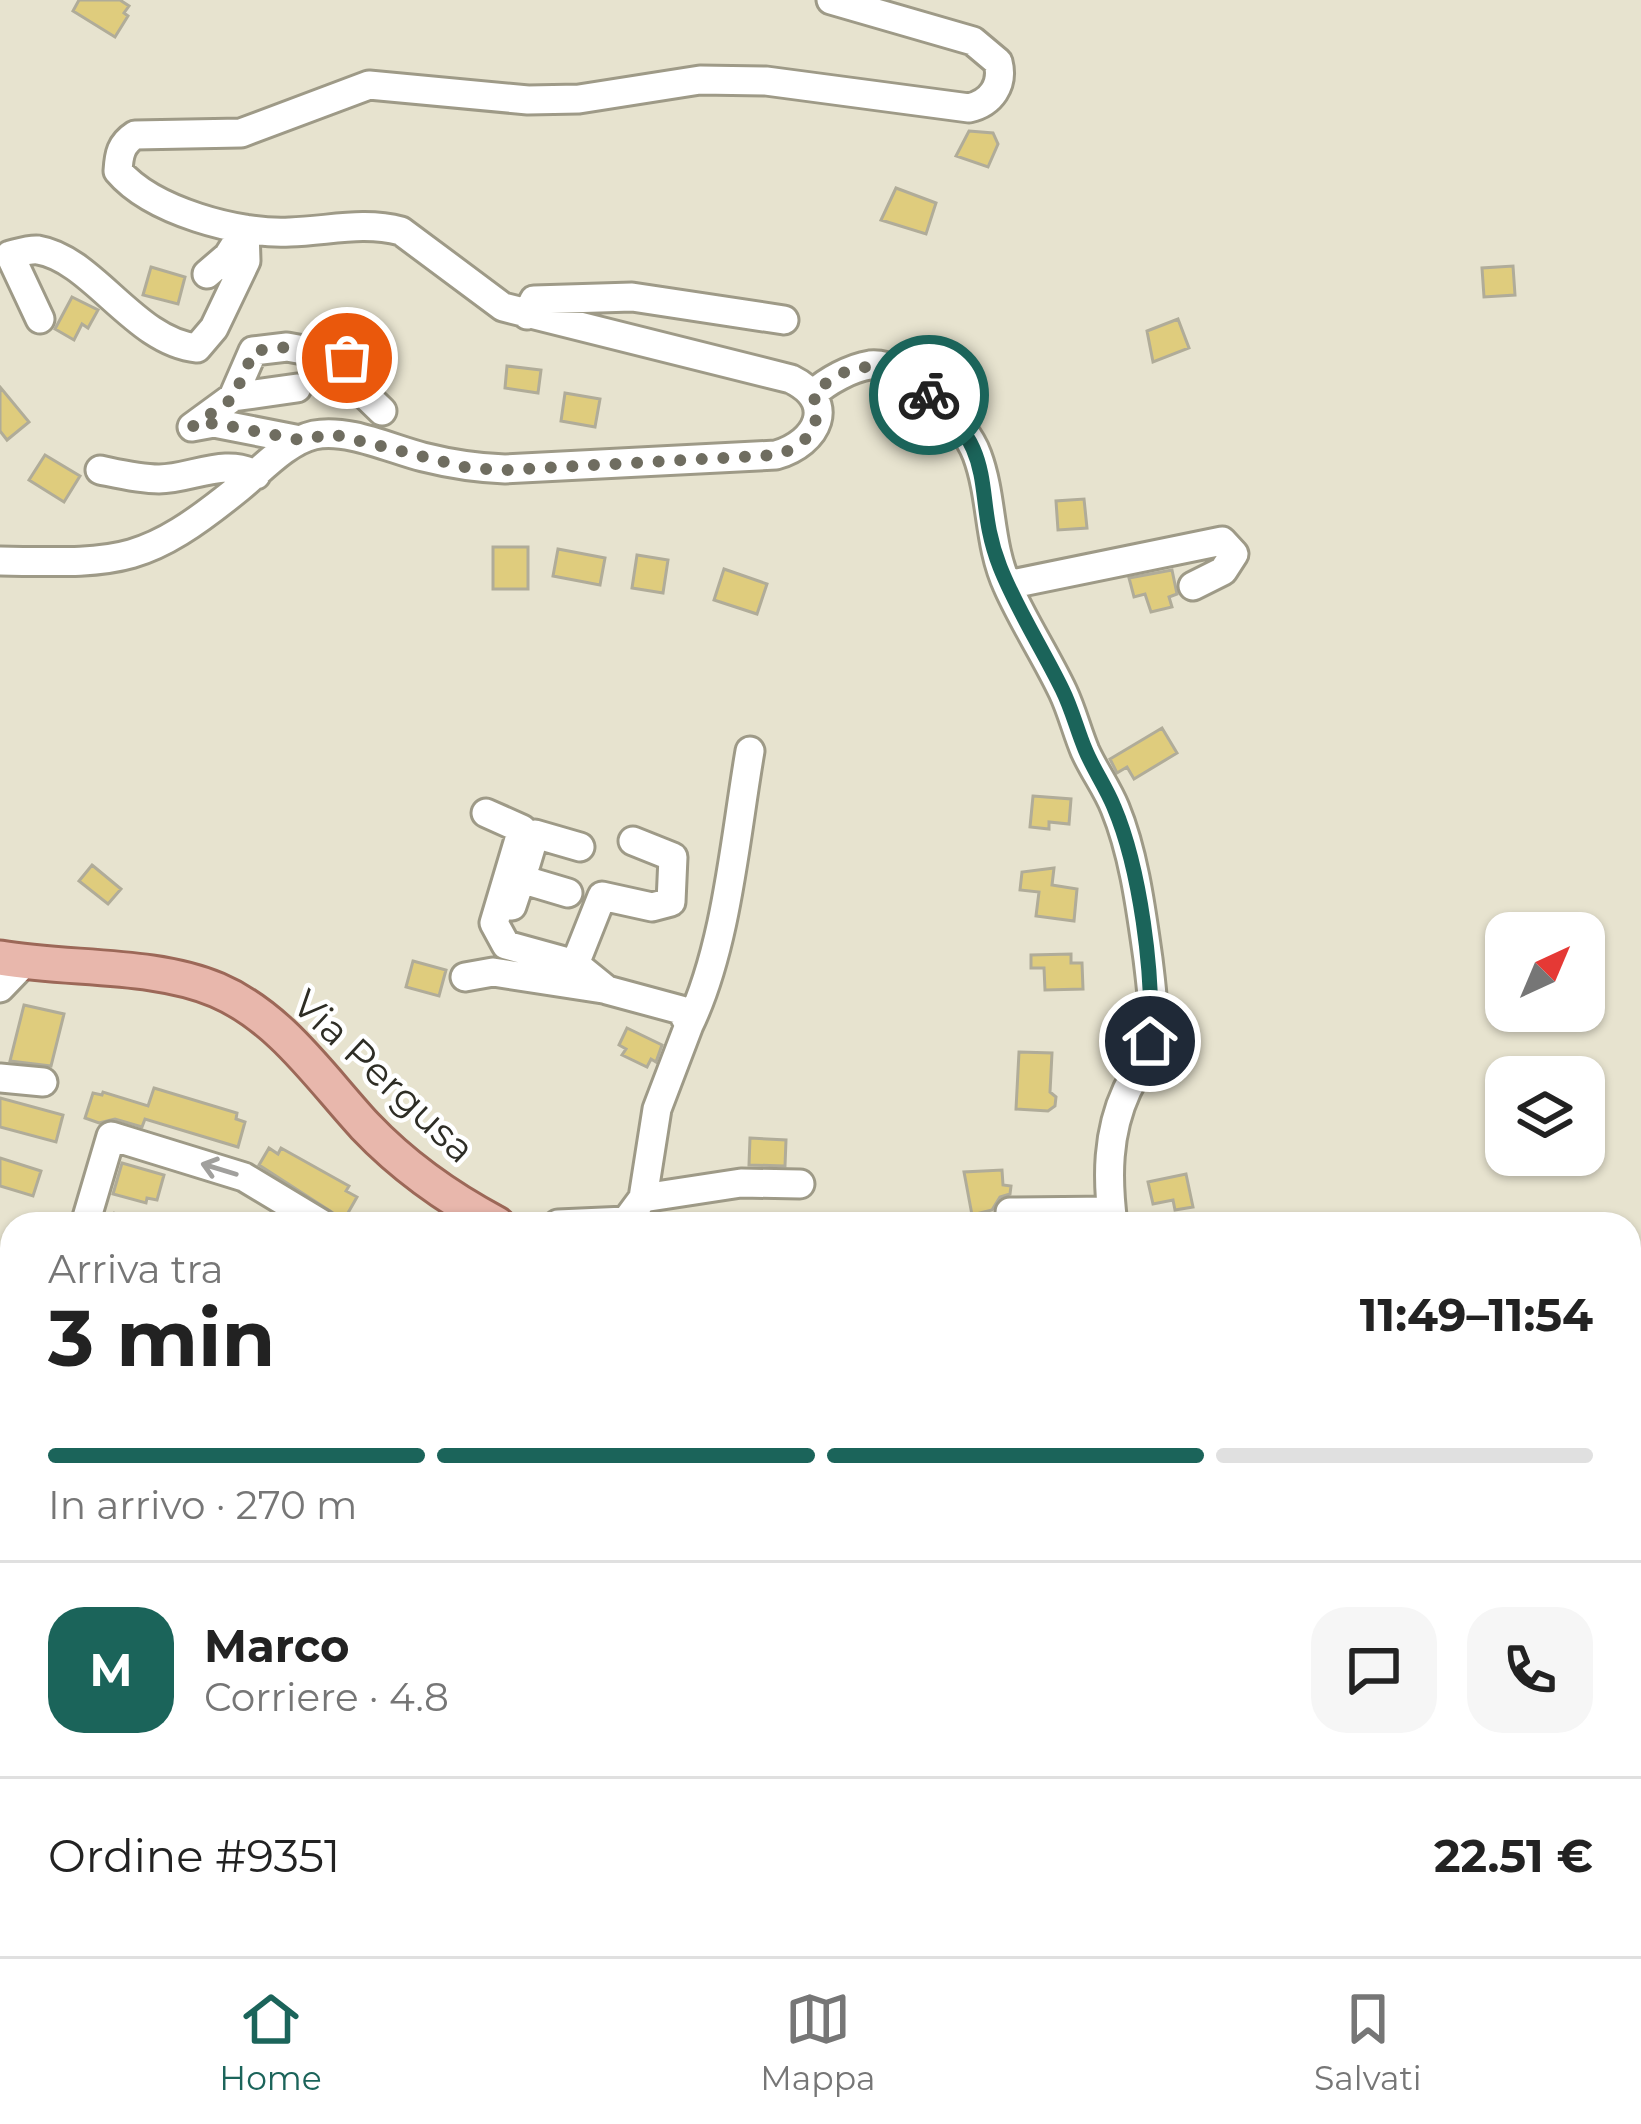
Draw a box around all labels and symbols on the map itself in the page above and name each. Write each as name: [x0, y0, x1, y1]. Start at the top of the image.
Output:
pin: [296, 307, 398, 409]
courier: [869, 335, 989, 455]
north arrow: [1485, 912, 1605, 1032]
street label: Via Pergusa: [283, 980, 485, 1172]
pin: [1099, 990, 1201, 1092]
one-way arrow: [201, 1157, 239, 1179]

